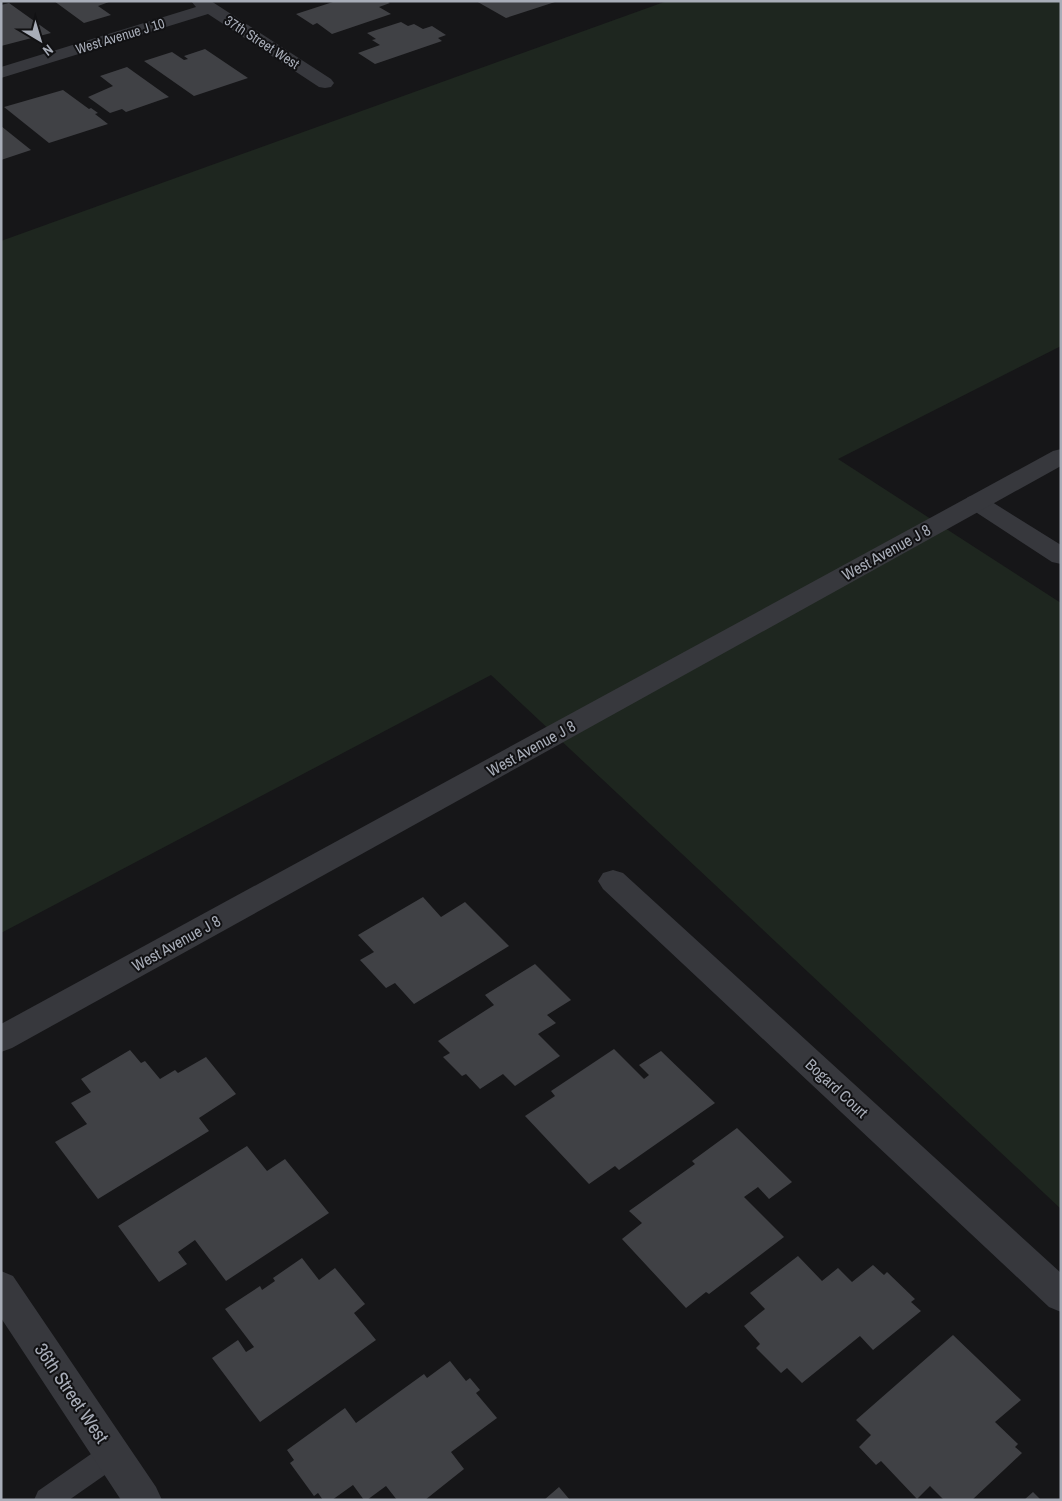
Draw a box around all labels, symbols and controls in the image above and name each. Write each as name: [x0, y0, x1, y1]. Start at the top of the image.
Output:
street label: 37th Street West: [221, 11, 303, 73]
street label: West Avenue J 10: [73, 14, 167, 58]
north arrow: [15, 15, 65, 65]
text: N: [39, 41, 57, 60]
street label: West Avenue J 8: [838, 519, 934, 585]
street label: West Avenue J 8: [483, 715, 579, 781]
street label: West Avenue J 8: [128, 910, 224, 976]
street label: Bogard Court: [801, 1053, 873, 1123]
street label: 36th Street West: [29, 1338, 116, 1449]

